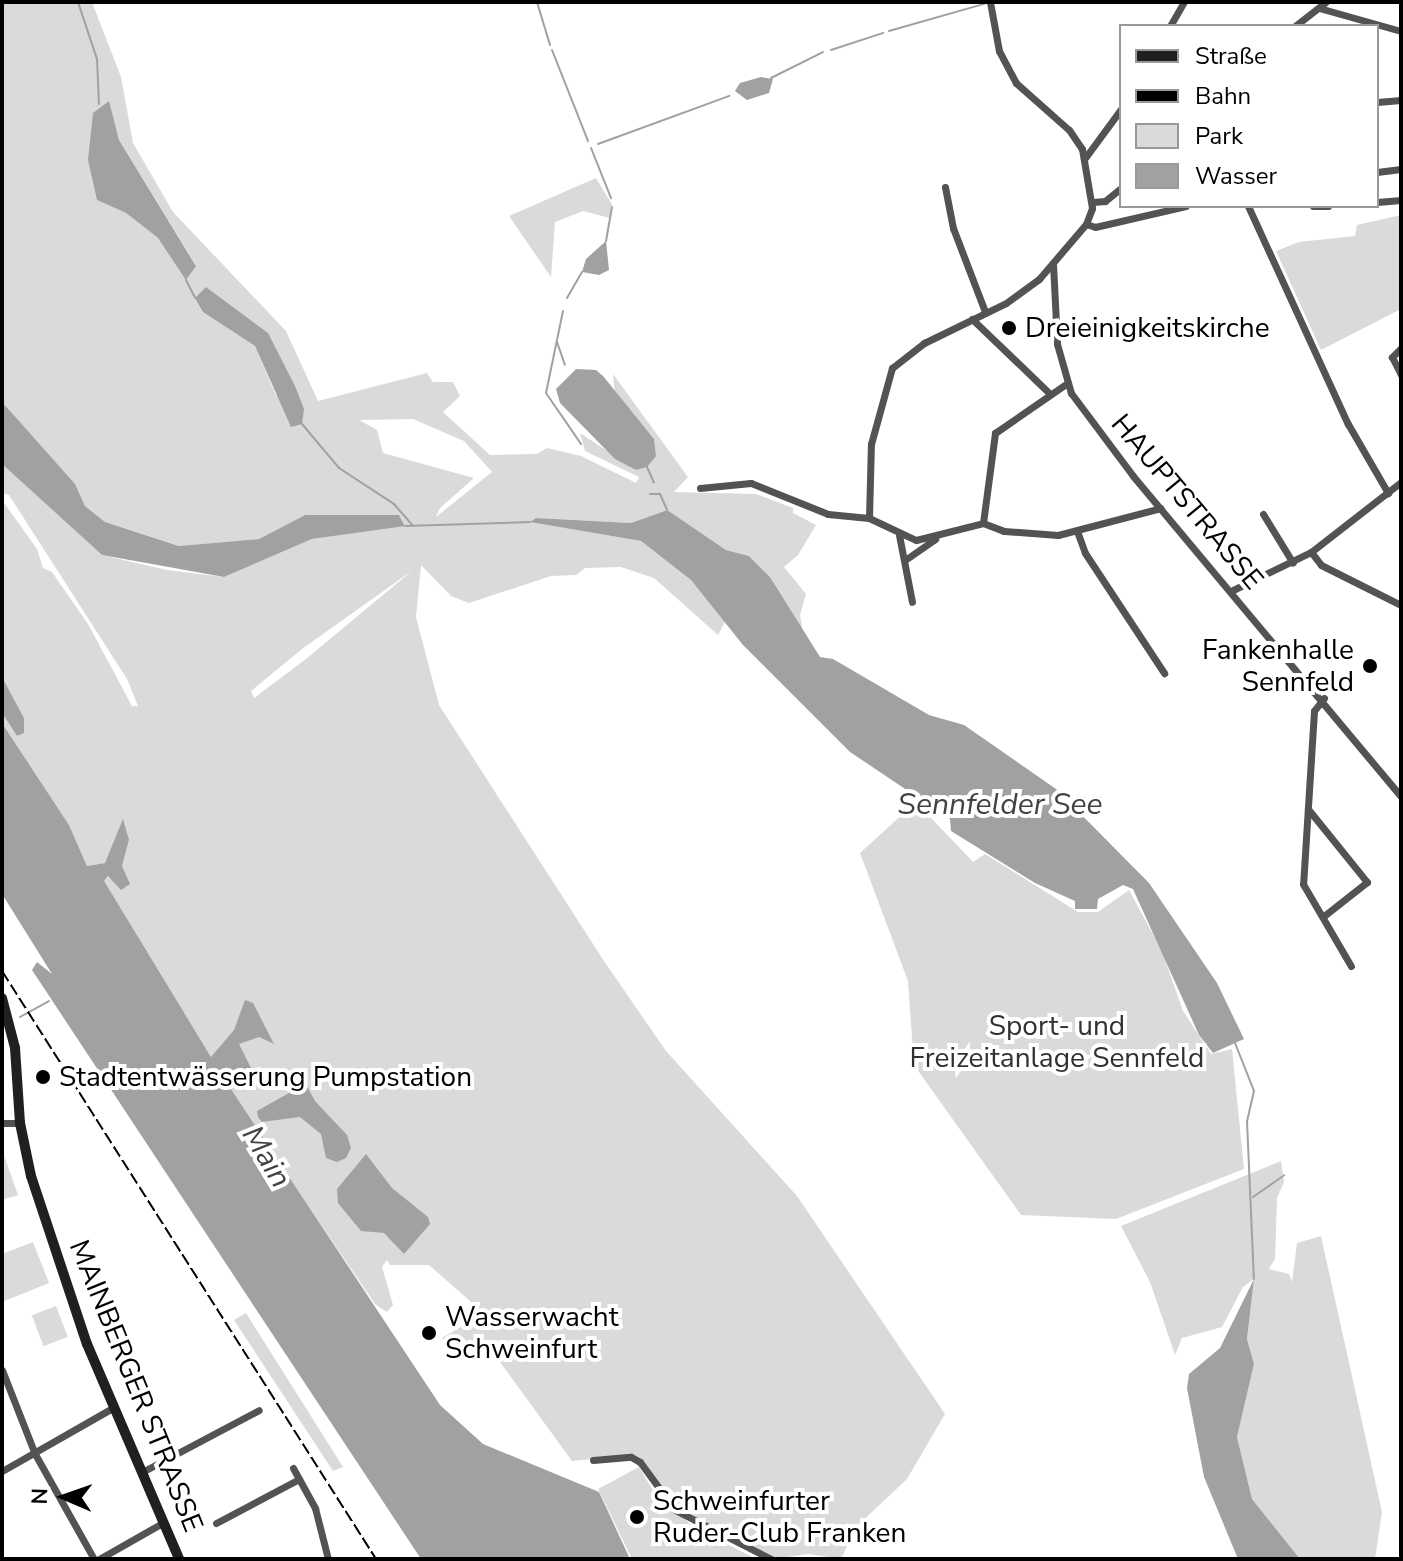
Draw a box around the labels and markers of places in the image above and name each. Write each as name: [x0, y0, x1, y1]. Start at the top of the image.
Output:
place label: Dreieinigkeitskirche: [1025, 311, 1270, 345]
marker: Dreieinigkeitskirche: [1000, 319, 1018, 337]
place label: Fankenhalle Sennfeld: [1202, 633, 1354, 699]
marker: Fankenhalle Sennfeld: [1361, 657, 1379, 675]
place label: Stadtentwässerung Pumpstation: [59, 1060, 472, 1094]
marker: Stadtentwässerung Pumpstation: [34, 1068, 52, 1086]
place label: Wasserwacht Schweinfurt: [445, 1300, 619, 1366]
marker: Wasserwacht Schweinfurt: [420, 1324, 438, 1342]
place label: Schweinfurter Ruder-Club Franken: [653, 1484, 906, 1550]
marker: Schweinfurter Ruder-Club Franken: [628, 1508, 646, 1526]

